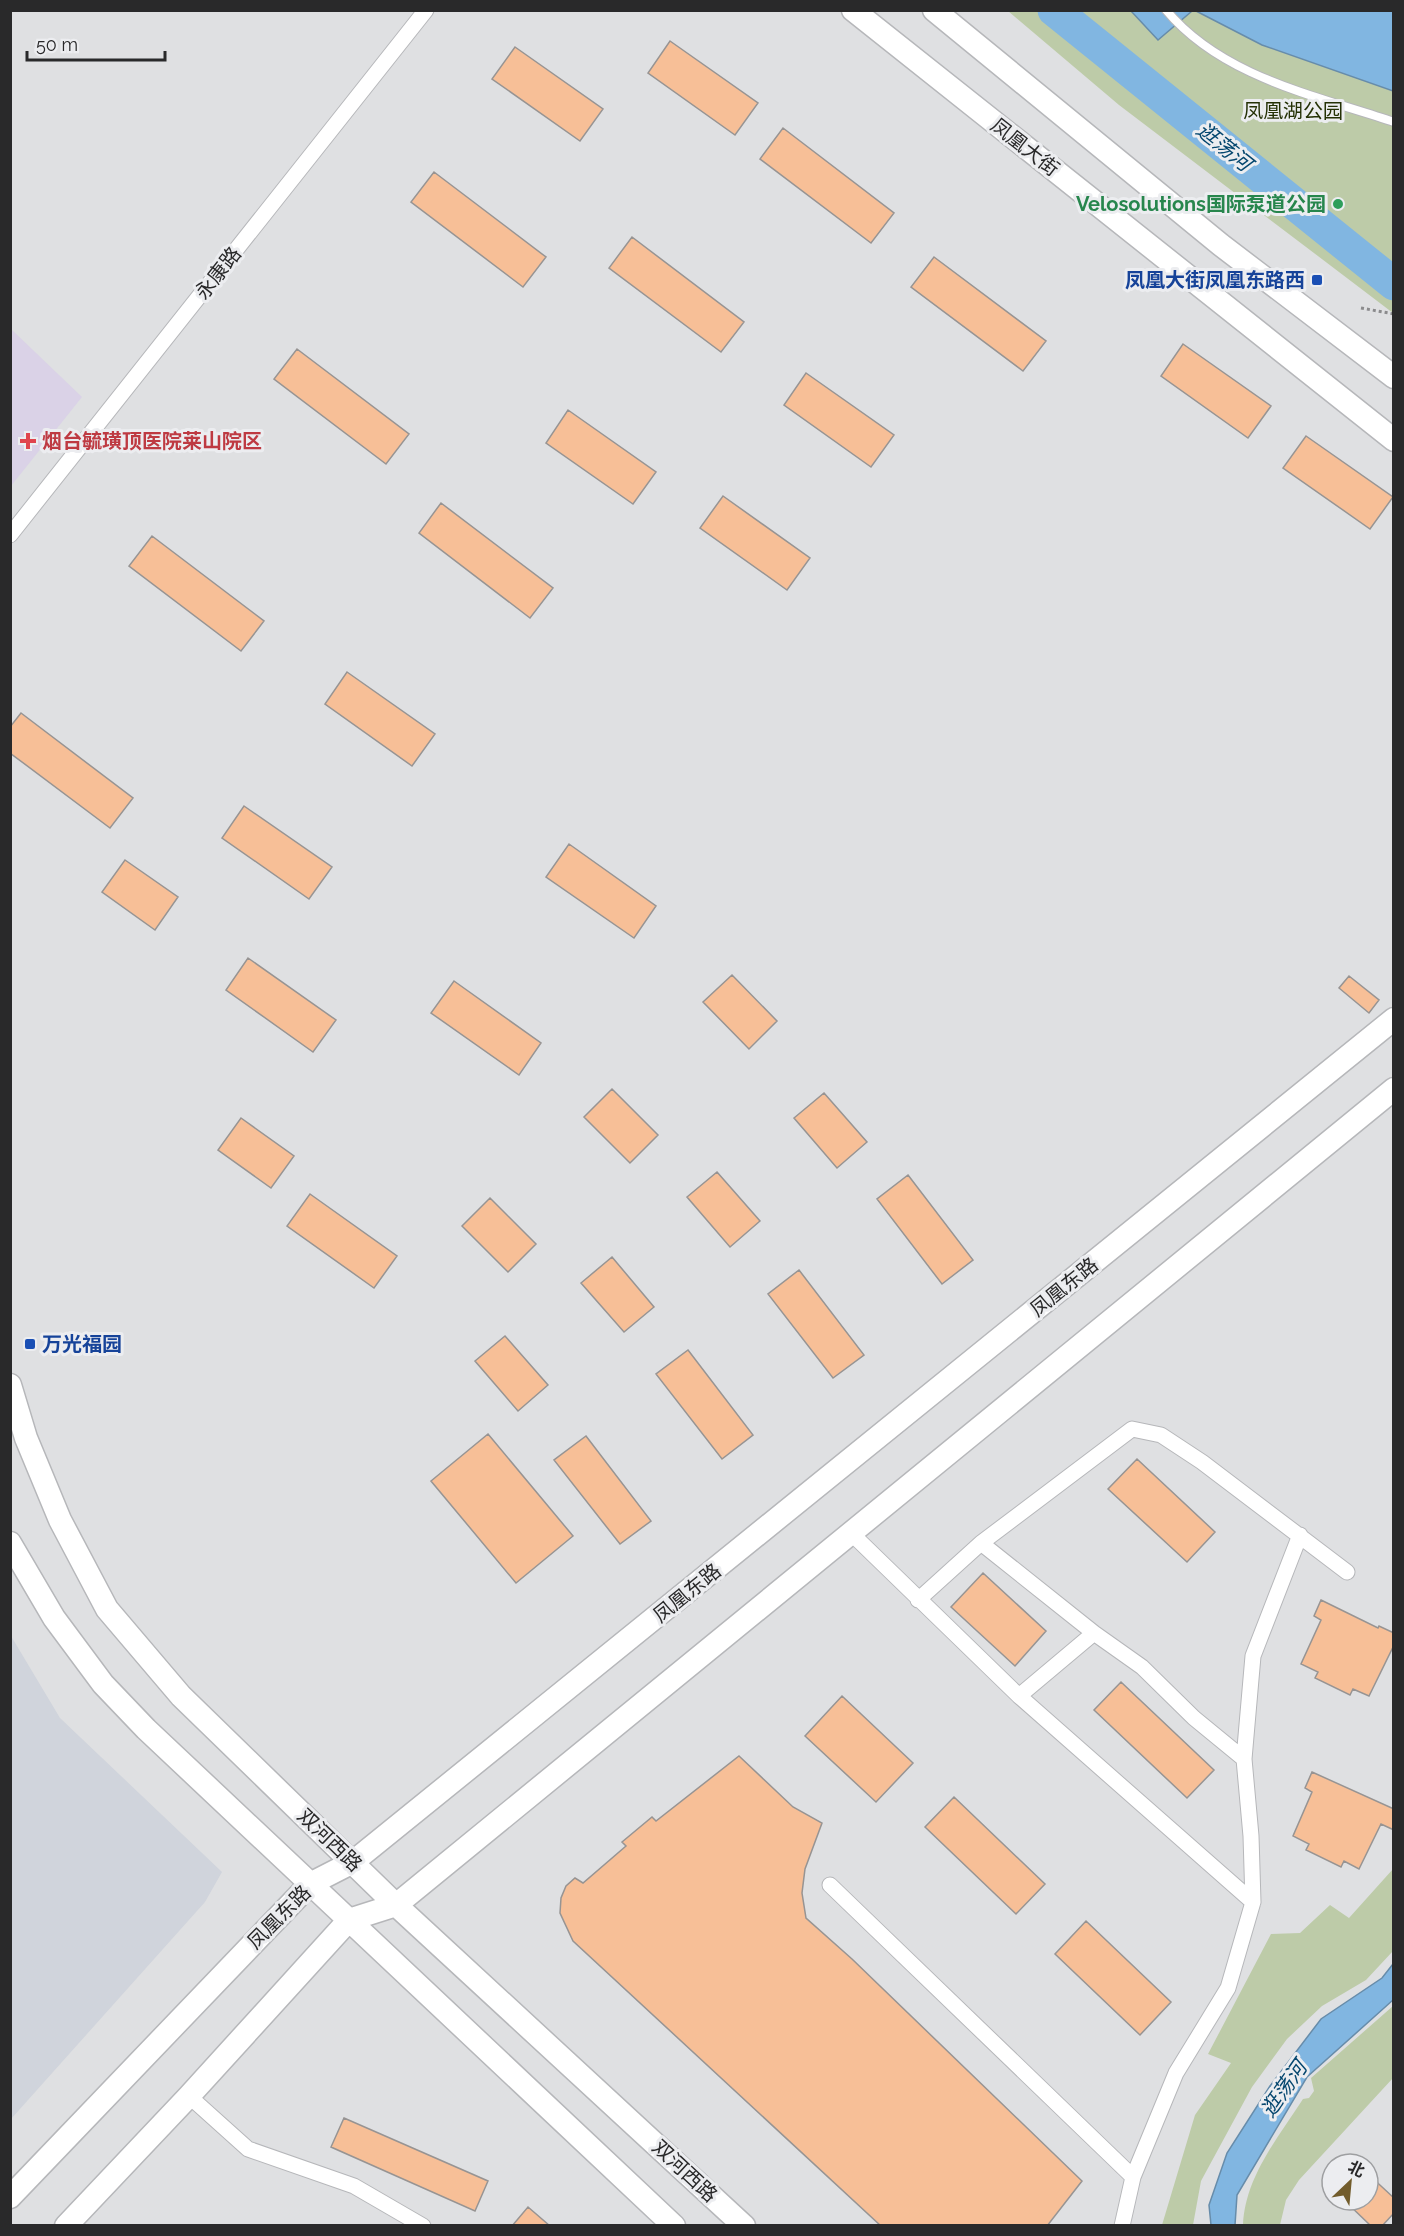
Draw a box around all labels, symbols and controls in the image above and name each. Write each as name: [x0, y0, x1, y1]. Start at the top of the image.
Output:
scale bar: [27, 24, 165, 62]
text: 50 m: [36, 34, 78, 55]
park label: 凤凰湖公园: [1243, 99, 1343, 123]
street label: 凤凰大街: [986, 113, 1064, 181]
water label: 逛荡河: [1192, 117, 1260, 179]
place label: Velosolutions国际泵道公园: [1076, 192, 1326, 216]
marker: Velosolutions国际泵道公园: [1331, 197, 1345, 211]
street label: 永康路: [190, 242, 246, 304]
place label: 凤凰大街凤凰东路西: [1125, 268, 1305, 292]
marker: 凤凰大街凤凰东路西: [1310, 273, 1324, 287]
place label: 烟台毓璜顶医院莱山院区: [42, 429, 262, 453]
marker: 烟台毓璜顶医院莱山院区: [19, 432, 37, 450]
street label: 凤凰东路: [1025, 1253, 1103, 1321]
place label: 万光福园: [42, 1332, 122, 1356]
marker: 万光福园: [23, 1337, 37, 1351]
street label: 凤凰东路: [648, 1559, 726, 1627]
street label: 双河西路: [293, 1804, 367, 1876]
street label: 凤凰东路: [242, 1880, 316, 1954]
water label: 逛荡河: [1255, 2052, 1314, 2122]
street label: 双河西路: [648, 2135, 722, 2207]
north arrow: [1320, 2152, 1380, 2212]
text: 北: [1345, 2157, 1368, 2181]

